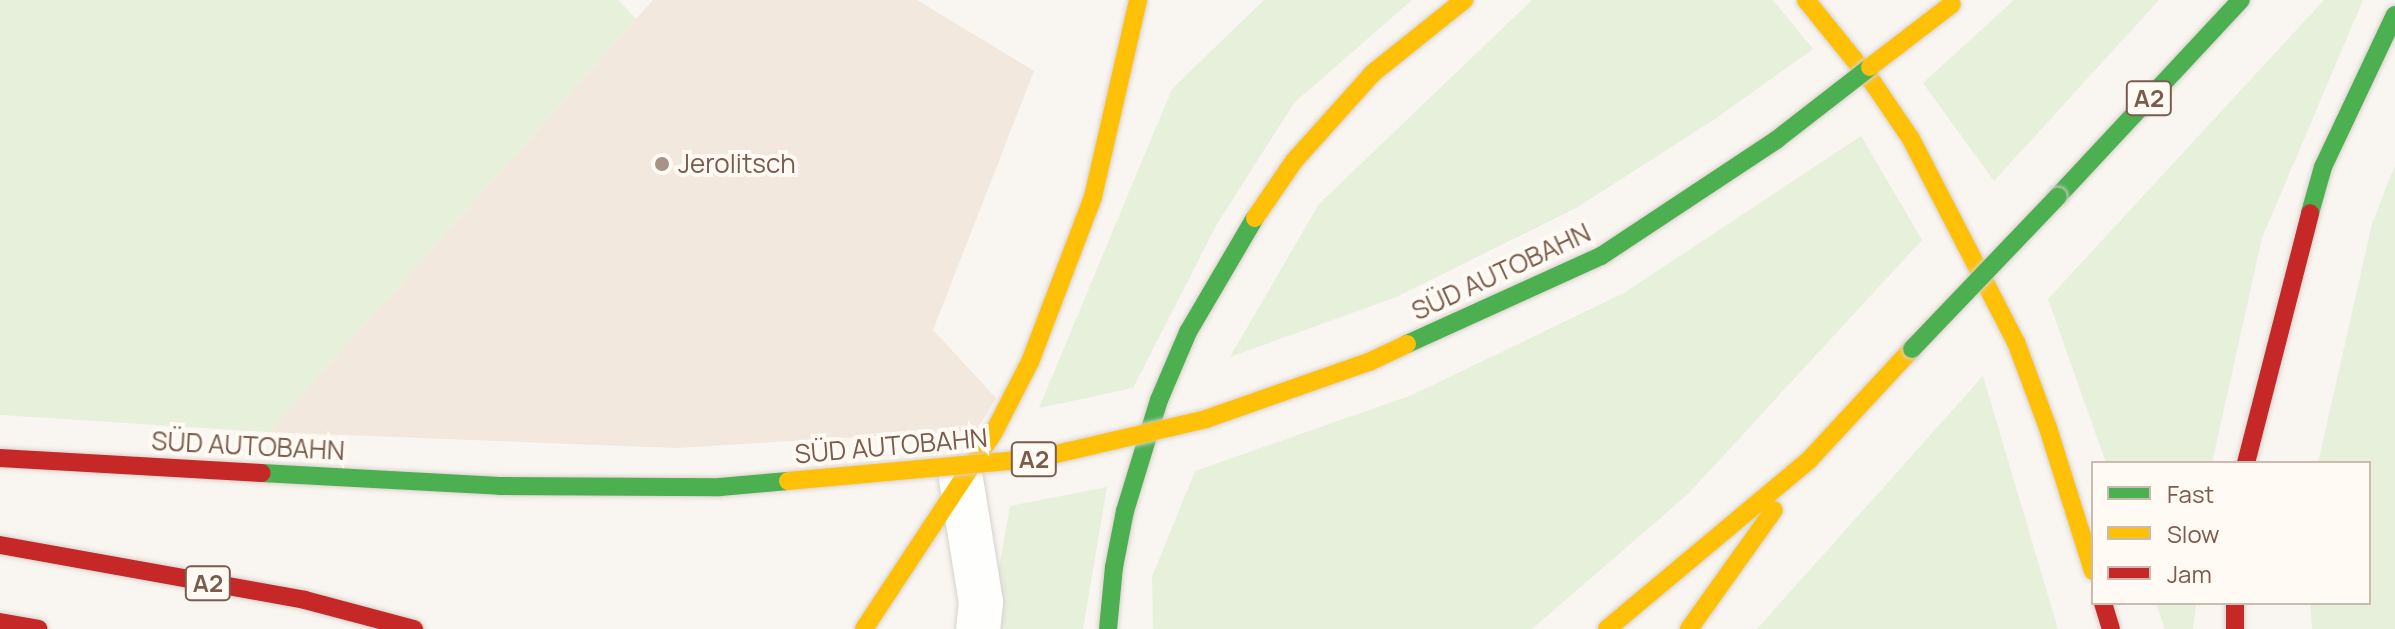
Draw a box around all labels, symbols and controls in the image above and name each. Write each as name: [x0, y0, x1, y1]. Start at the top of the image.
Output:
road number: A2: [2125, 78, 2173, 118]
place label: Jerolitsch: [678, 148, 796, 180]
marker: Jerolitsch: [653, 155, 671, 173]
street label: SÜD AUTOBAHN: [1407, 217, 1595, 327]
street label: SÜD AUTOBAHN: [793, 422, 989, 470]
street label: SÜD AUTOBAHN: [151, 425, 345, 467]
road number: A2: [1010, 439, 1058, 479]
legend: [2091, 461, 2371, 605]
text: Fast: [2167, 477, 2214, 510]
text: Slow: [2167, 517, 2220, 550]
text: Jam: [2167, 557, 2212, 590]
road number: A2: [184, 563, 232, 603]

